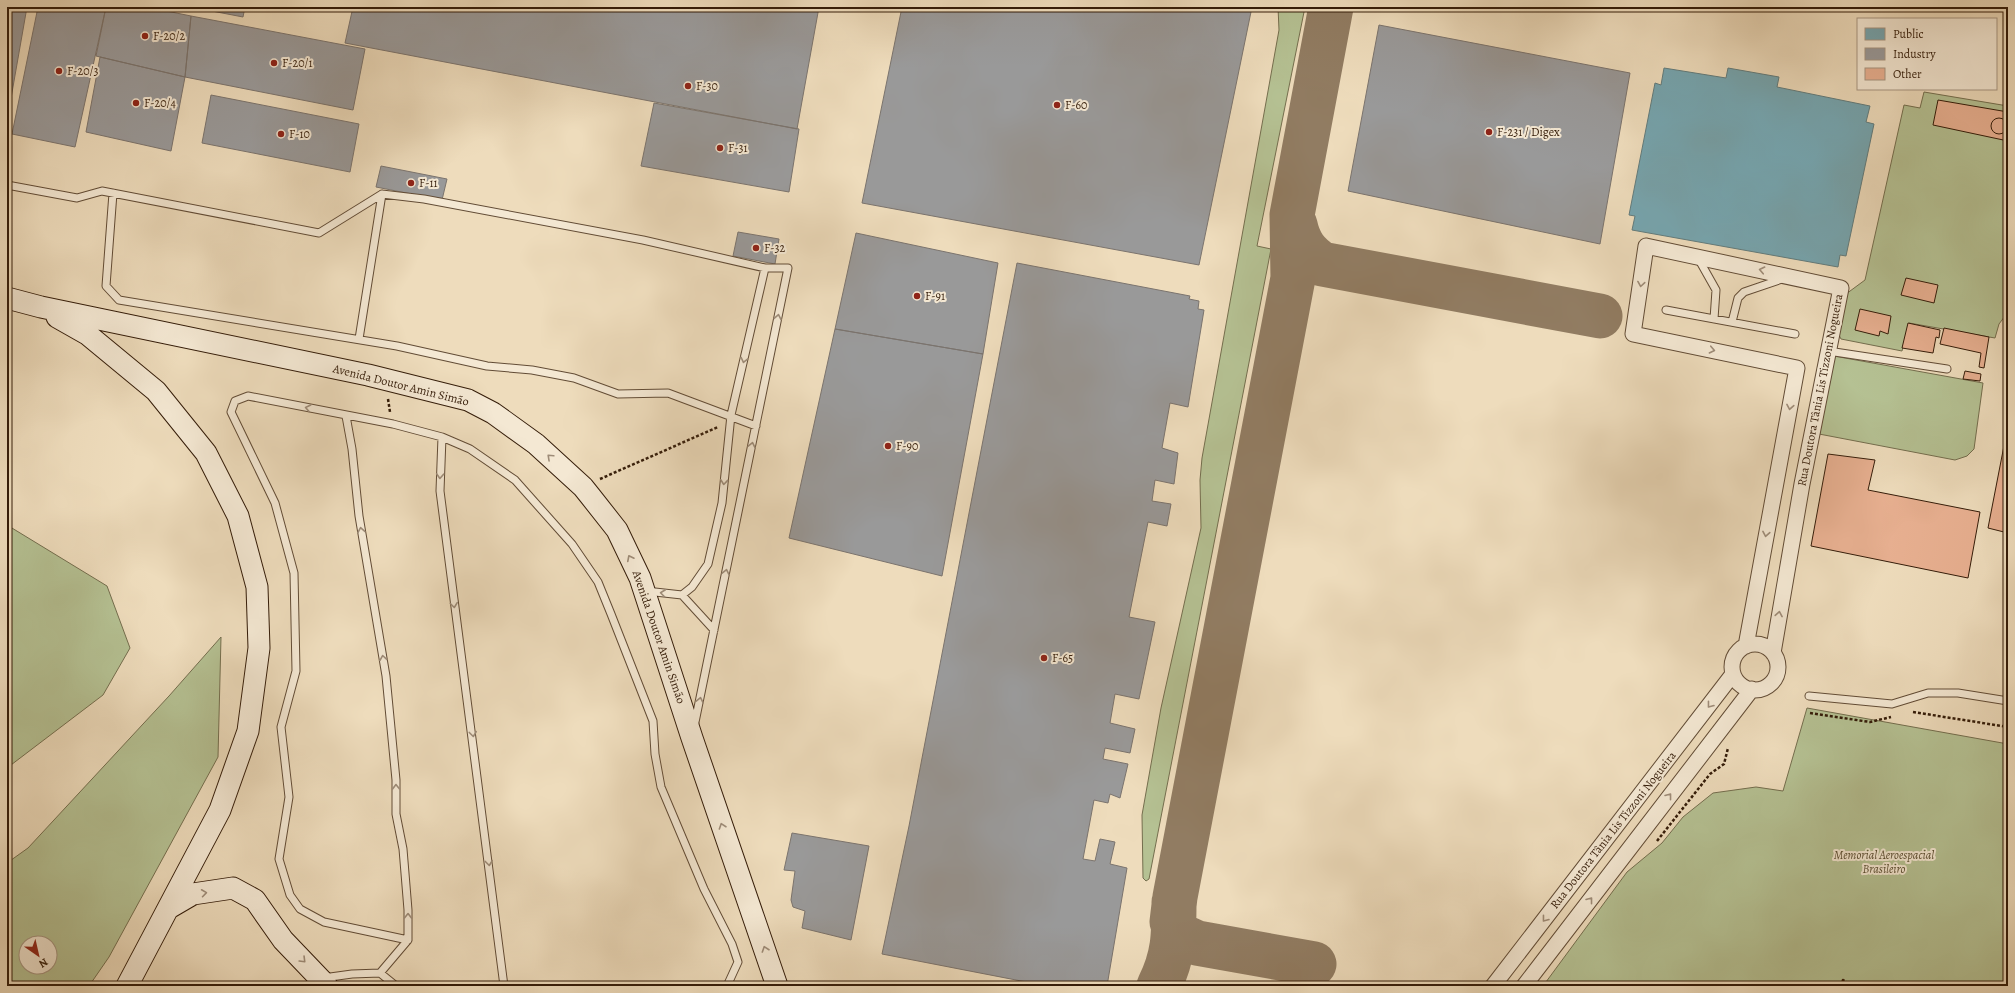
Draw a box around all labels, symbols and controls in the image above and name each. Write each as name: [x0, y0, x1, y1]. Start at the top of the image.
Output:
legend: [1857, 18, 1997, 90]
text: Public: [1893, 26, 1924, 42]
place label: F-20/2: [153, 28, 186, 44]
marker: F-20/2: [140, 31, 150, 41]
text: Industry: [1893, 46, 1936, 62]
place label: F-20/1: [282, 55, 313, 71]
marker: F-20/1: [269, 58, 279, 68]
place label: F-20/3: [67, 63, 99, 79]
marker: F-20/3: [54, 66, 64, 76]
text: Other: [1893, 66, 1922, 82]
place label: F-30: [696, 78, 718, 94]
marker: F-30: [683, 81, 693, 91]
place label: F-20/4: [144, 95, 177, 111]
place label: F-60: [1065, 97, 1087, 113]
marker: F-20/4: [131, 98, 141, 108]
marker: F-60: [1052, 100, 1062, 110]
place label: F-231 / Digex: [1497, 124, 1560, 140]
place label: F-10: [289, 126, 310, 142]
marker: F-231 / Digex: [1484, 127, 1494, 137]
marker: F-10: [276, 129, 286, 139]
place label: F-31: [728, 140, 748, 156]
marker: F-31: [715, 143, 725, 153]
place label: F-11: [419, 175, 438, 191]
marker: F-11: [406, 178, 416, 188]
place label: F-32: [764, 240, 785, 256]
marker: F-32: [751, 243, 761, 253]
one-way arrow: [1759, 267, 1765, 275]
one-way arrow: [1637, 281, 1646, 287]
place label: F-91: [925, 288, 945, 304]
marker: F-91: [912, 291, 922, 301]
street label: Rua Doutora Tânia Lis Tizzoni Nogueira: [1793, 292, 1847, 487]
one-way arrow: [773, 314, 781, 321]
one-way arrow: [1708, 346, 1715, 354]
one-way arrow: [740, 357, 748, 363]
street label: Avenida Doutor Amin Simão: [330, 360, 471, 410]
one-way arrow: [1786, 403, 1795, 410]
one-way arrow: [305, 405, 311, 413]
place label: F-90: [896, 438, 918, 454]
marker: F-90: [883, 441, 893, 451]
one-way arrow: [747, 442, 755, 448]
one-way arrow: [548, 455, 555, 462]
one-way arrow: [436, 473, 445, 479]
one-way arrow: [720, 479, 729, 485]
one-way arrow: [358, 527, 366, 533]
one-way arrow: [1763, 531, 1771, 537]
one-way arrow: [627, 555, 635, 562]
street label: Avenida Doutor Amin Simão: [628, 567, 689, 706]
one-way arrow: [721, 569, 729, 575]
one-way arrow: [660, 589, 666, 598]
one-way arrow: [449, 602, 458, 608]
one-way arrow: [1774, 611, 1783, 617]
place label: F-65: [1052, 650, 1073, 666]
marker: F-65: [1039, 653, 1049, 663]
one-way arrow: [379, 655, 388, 661]
one-way arrow: [695, 696, 704, 703]
one-way arrow: [1707, 701, 1714, 708]
one-way arrow: [468, 731, 477, 737]
street label: Rua Doutora Tânia Lis Tizzoni Nogueira: [1547, 748, 1680, 912]
one-way arrow: [392, 784, 400, 790]
one-way arrow: [1664, 794, 1671, 801]
one-way arrow: [719, 823, 727, 830]
park label: Memorial Aeroespacial Brasileiro: [1834, 847, 1934, 877]
one-way arrow: [484, 860, 493, 866]
one-way arrow: [201, 889, 207, 898]
one-way arrow: [1585, 897, 1592, 904]
one-way arrow: [404, 913, 412, 919]
one-way arrow: [1543, 915, 1550, 922]
north arrow: [18, 935, 58, 975]
one-way arrow: [761, 946, 769, 953]
text: N: [36, 954, 51, 971]
one-way arrow: [298, 955, 306, 963]

